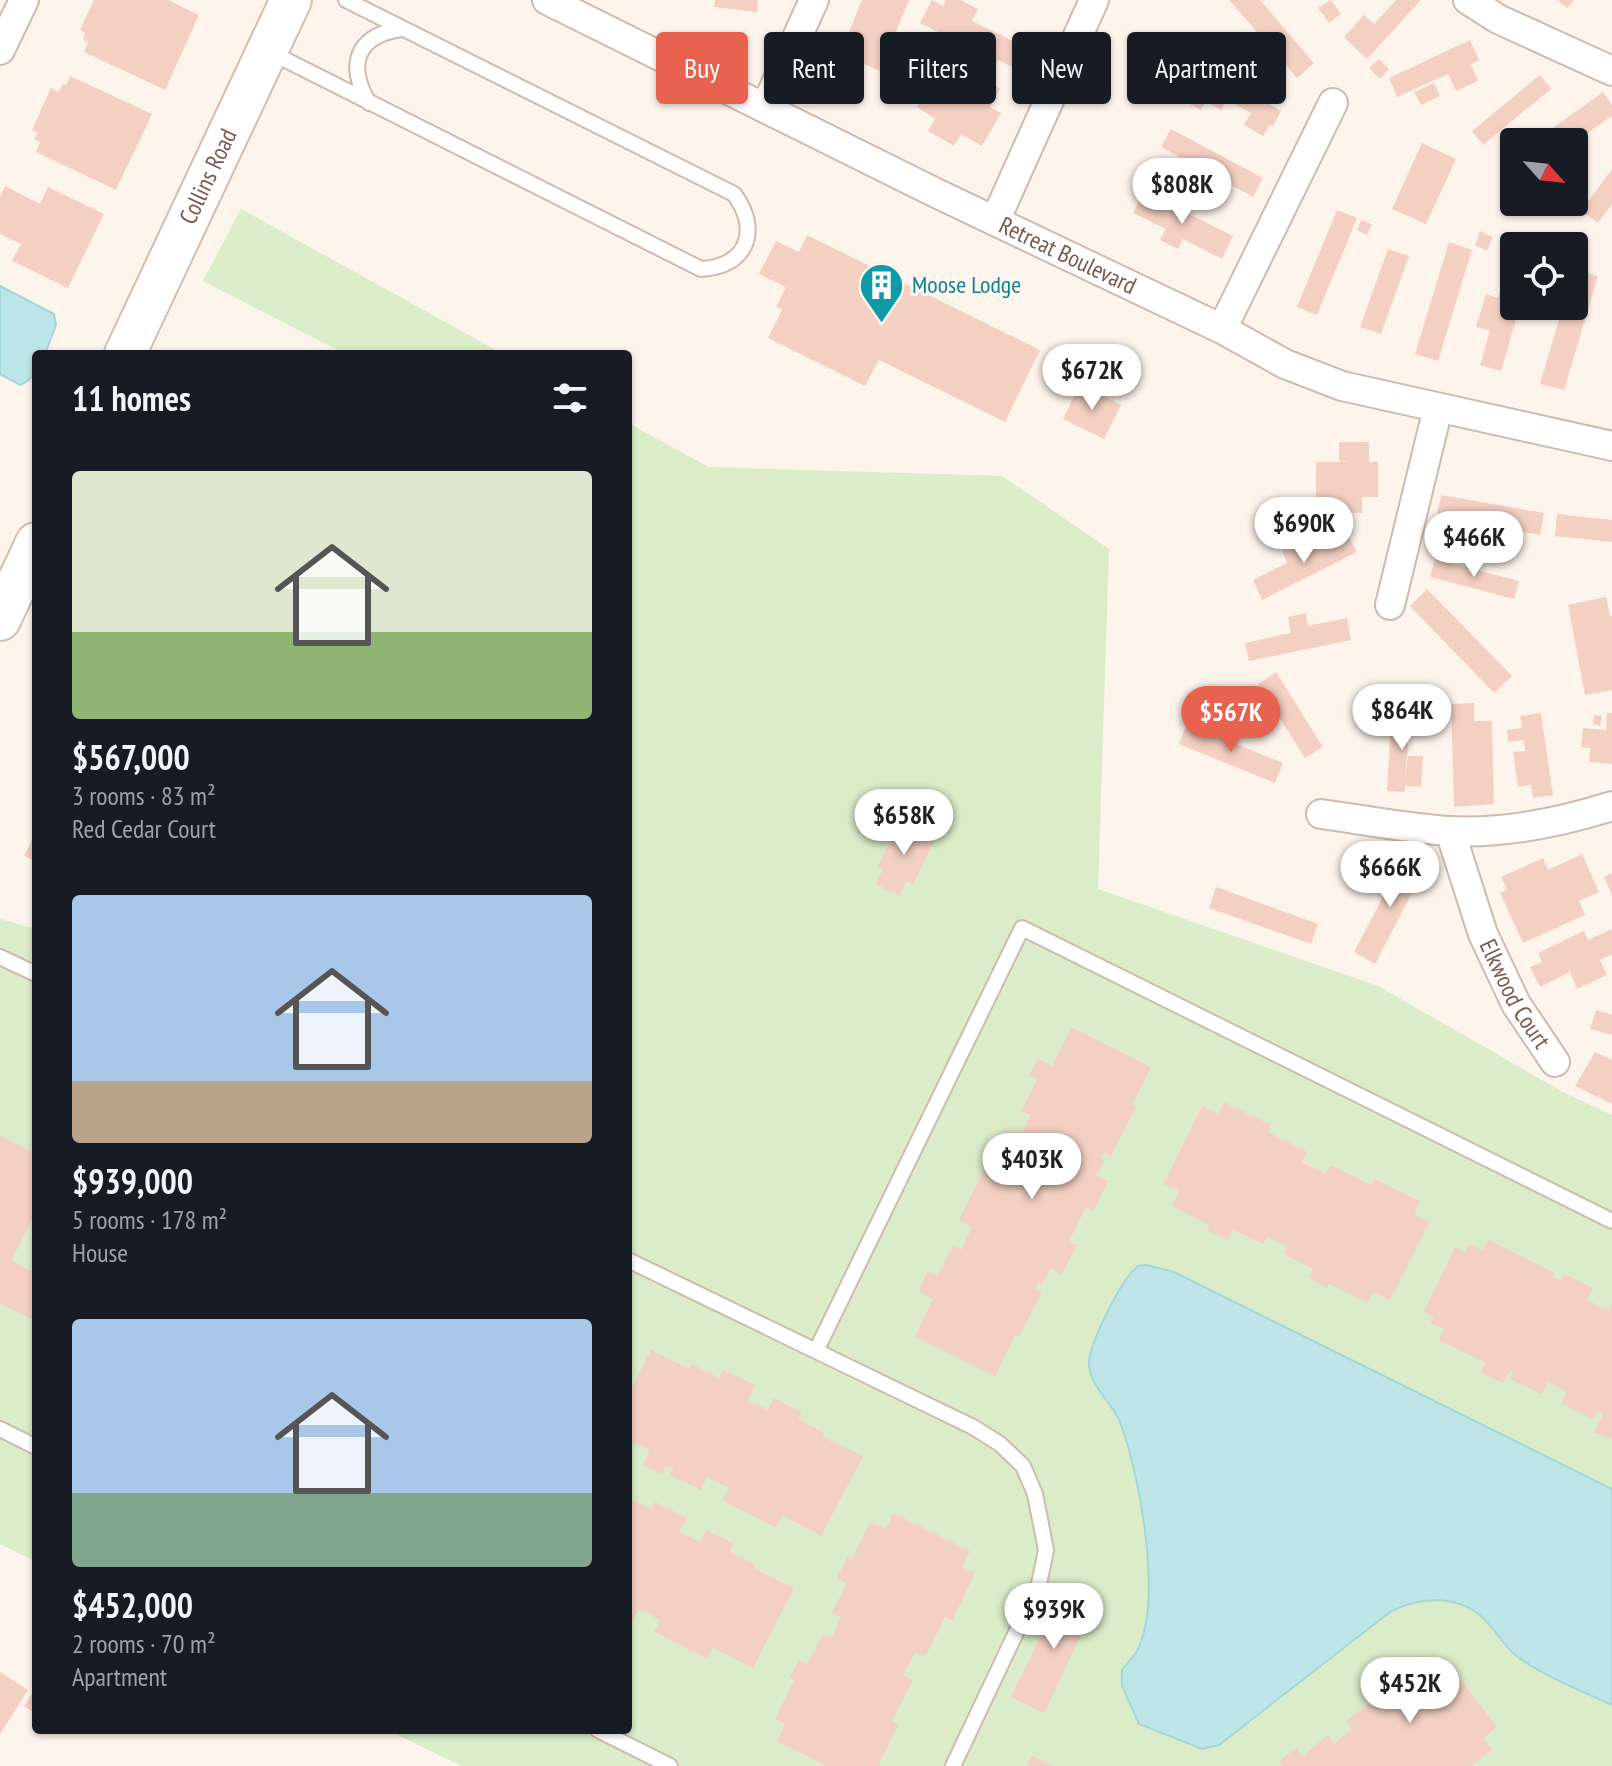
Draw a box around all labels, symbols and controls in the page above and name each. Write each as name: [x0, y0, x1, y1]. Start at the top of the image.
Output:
chip: Buy: [656, 32, 748, 104]
chip: Rent: [764, 32, 864, 104]
chip: Filters: [880, 32, 996, 104]
chip: New: [1012, 32, 1111, 104]
chip: Apartment: [1127, 32, 1286, 104]
street label: Collins Road: [172, 124, 243, 229]
north arrow: [1500, 128, 1588, 216]
map controls: [1500, 128, 1588, 320]
pin: $808K: [1126, 158, 1238, 226]
text: $808K: [1150, 167, 1214, 200]
street label: Retreat Boulevard: [994, 209, 1141, 301]
button: locate: [1500, 232, 1588, 320]
building icon: Moose Lodge: [857, 261, 905, 324]
place label: Moose Lodge: [912, 269, 1021, 300]
pin: $672K: [1036, 344, 1148, 412]
text: $672K: [1060, 353, 1124, 386]
text: 11 homes: [72, 376, 191, 420]
icon: filters: [548, 376, 592, 420]
pin: $690K: [1248, 497, 1360, 565]
text: $690K: [1272, 506, 1336, 539]
pin: $466K: [1418, 511, 1530, 579]
text: $466K: [1442, 520, 1506, 553]
icon: home: [260, 523, 404, 667]
pin: $864K: [1346, 684, 1458, 752]
pin: $567K: [1175, 686, 1287, 754]
text: $864K: [1370, 693, 1434, 726]
text: $567K: [1199, 695, 1263, 728]
text: $567,000: [72, 735, 190, 779]
text: 3 rooms · 83 m²: [72, 779, 216, 812]
pin: $658K: [848, 789, 960, 857]
text: $658K: [872, 798, 936, 831]
text: Red Cedar Court: [72, 812, 216, 845]
pin: $666K: [1334, 841, 1446, 909]
text: $666K: [1358, 850, 1422, 883]
street label: Elkwood Court: [1473, 934, 1558, 1055]
icon: home: [260, 947, 404, 1091]
pin: $403K: [976, 1133, 1088, 1201]
text: $403K: [1000, 1142, 1064, 1175]
text: $939,000: [72, 1159, 193, 1203]
text: 5 rooms · 178 m²: [72, 1203, 227, 1236]
text: House: [72, 1236, 128, 1269]
icon: home: [260, 1371, 404, 1515]
text: $452,000: [72, 1583, 193, 1627]
pin: $939K: [998, 1583, 1110, 1651]
text: $939K: [1022, 1592, 1086, 1625]
text: 2 rooms · 70 m²: [72, 1627, 216, 1660]
pin: $452K: [1354, 1657, 1466, 1725]
text: Apartment: [72, 1660, 167, 1693]
text: $452K: [1378, 1666, 1442, 1699]

